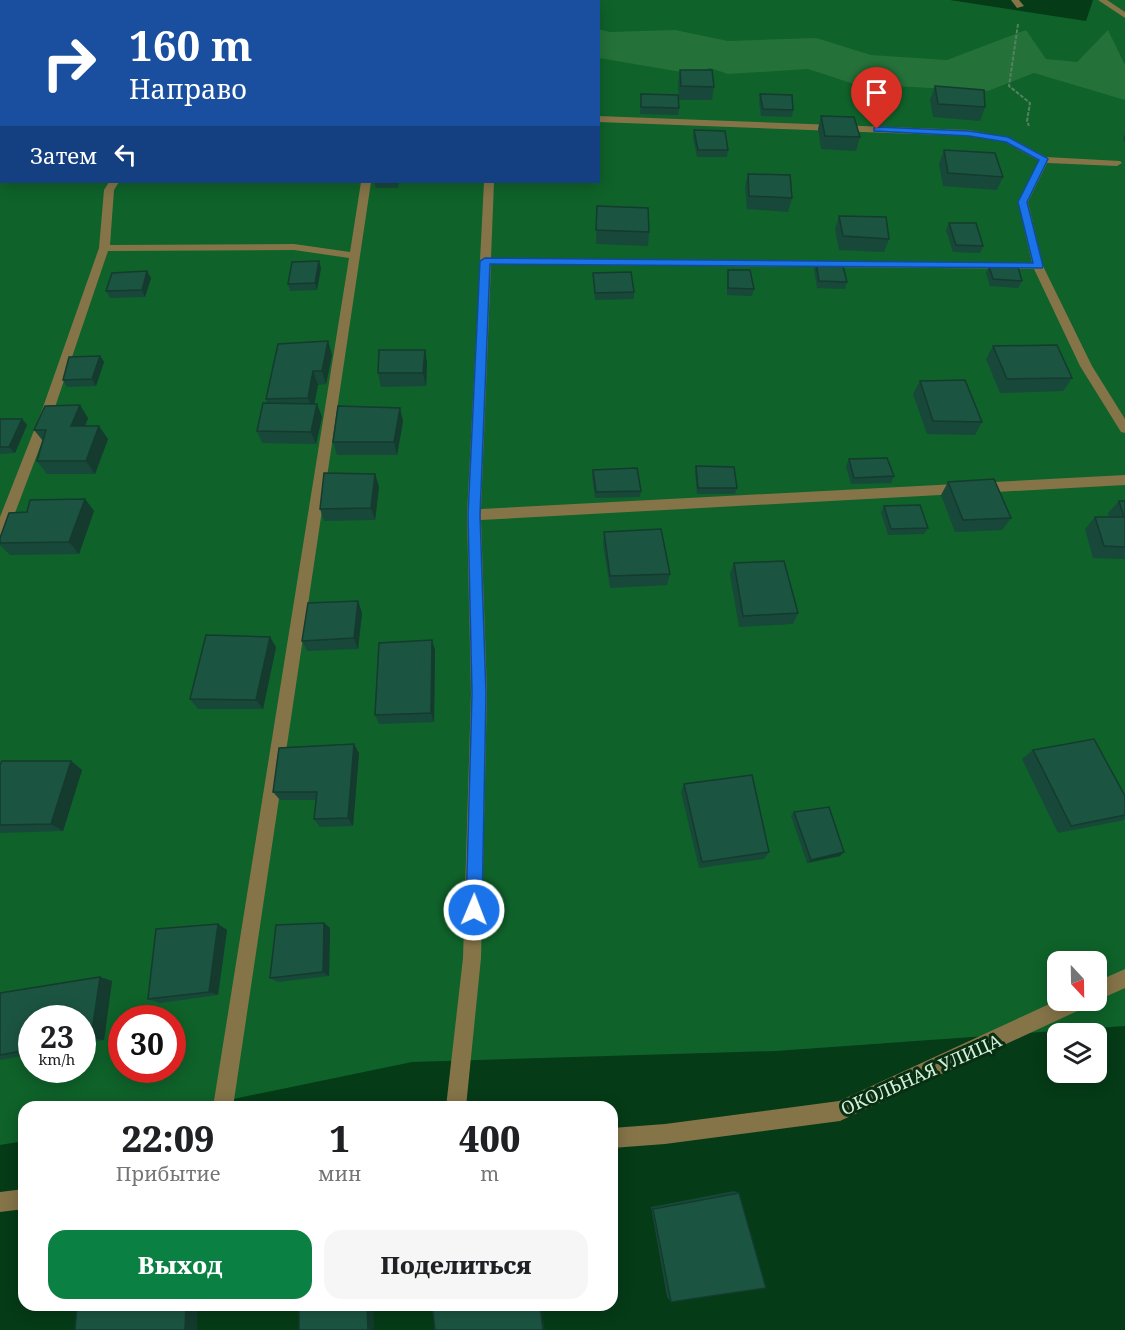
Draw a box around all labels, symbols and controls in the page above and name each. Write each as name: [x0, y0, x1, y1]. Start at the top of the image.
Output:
text: 160 m: [129, 16, 253, 73]
icon: right: [30, 24, 108, 102]
pin: [851, 67, 902, 129]
text: Направо: [129, 70, 247, 107]
icon: arrive: [860, 76, 893, 109]
icon: left: [109, 138, 142, 171]
text: Затем: [30, 140, 97, 170]
position arrow: [442, 878, 506, 942]
north arrow: [1047, 951, 1107, 1011]
map controls: [1047, 951, 1107, 1083]
speed limit sign: 30: [108, 1005, 186, 1083]
text: 23: [40, 1016, 74, 1057]
button: layers: [1047, 1023, 1107, 1083]
street label: ОКОЛЬНАЯ УЛИЦА: [837, 1028, 1005, 1120]
text: km/h: [39, 1049, 75, 1069]
text: 22:09: [122, 1114, 214, 1163]
text: 1: [330, 1114, 350, 1163]
text: 400: [459, 1114, 520, 1163]
text: Прибытие: [116, 1160, 220, 1187]
text: мин: [318, 1160, 361, 1187]
text: m: [480, 1160, 499, 1187]
button: Выход: [48, 1230, 312, 1299]
button: Поделиться: [324, 1230, 588, 1299]

